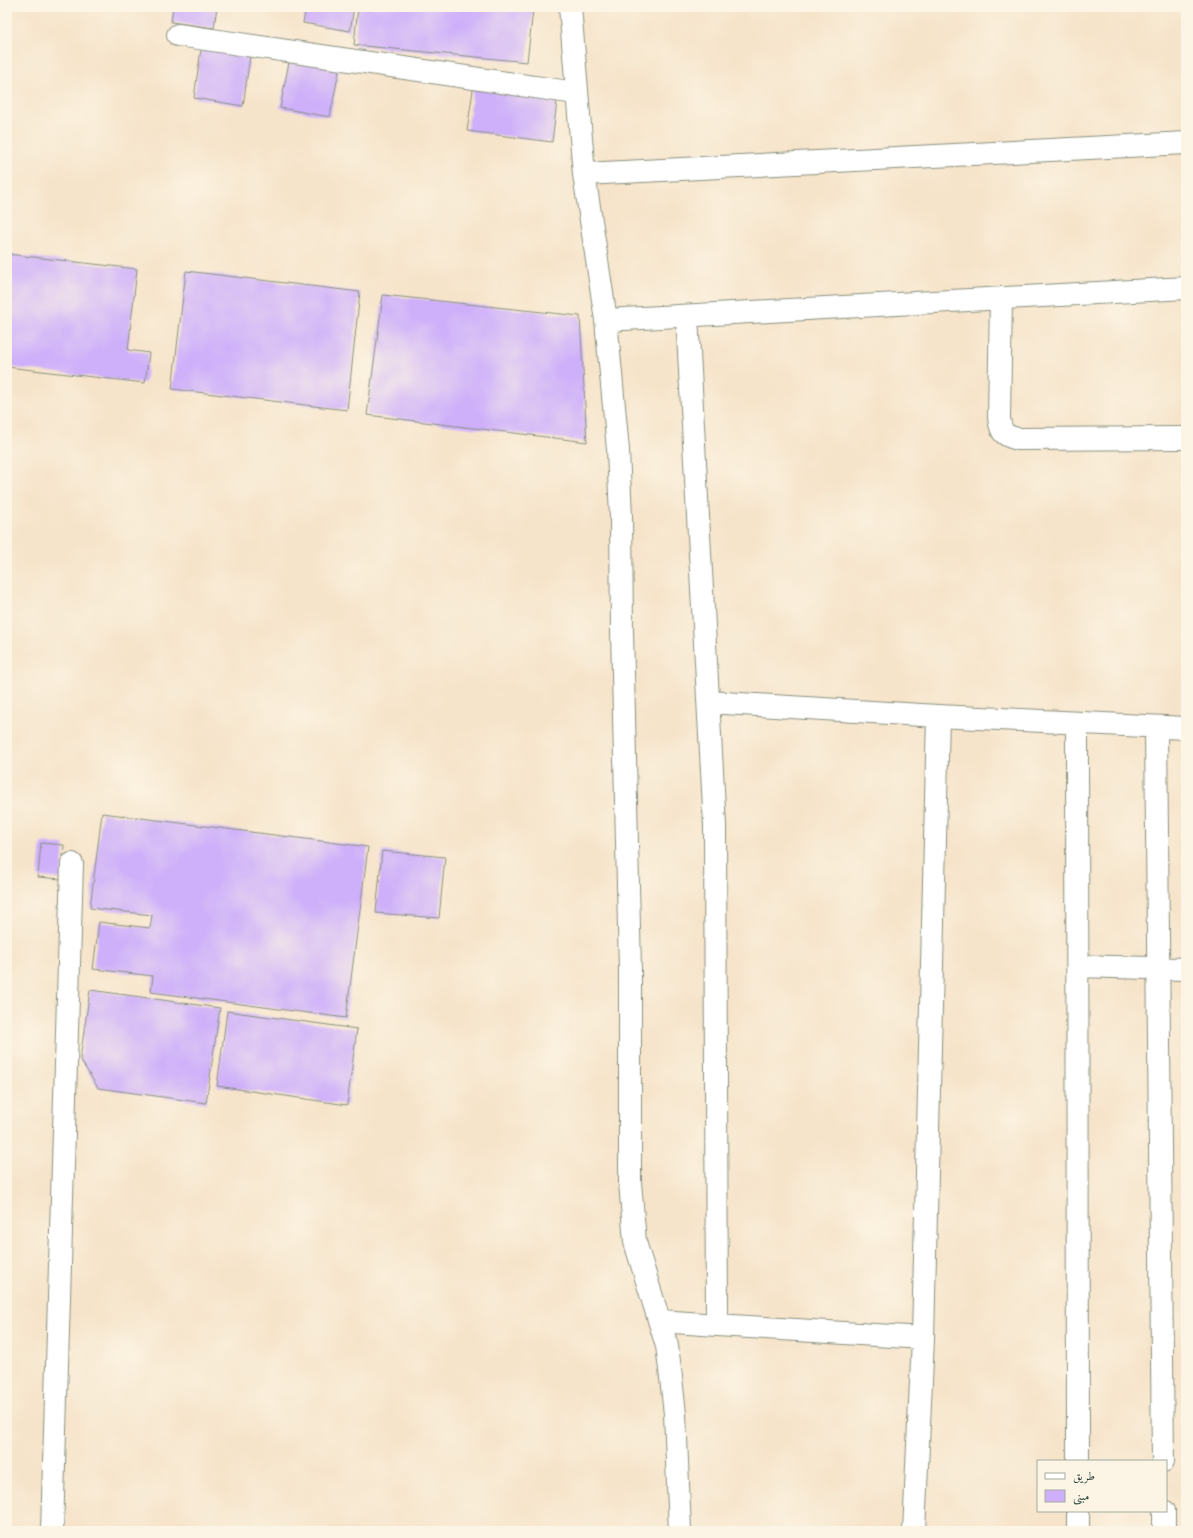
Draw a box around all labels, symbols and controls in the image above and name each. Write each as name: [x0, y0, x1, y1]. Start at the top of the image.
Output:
legend: [1037, 1460, 1167, 1512]
text: طريق: [1073, 1471, 1095, 1484]
text: مبنى: [1073, 1491, 1089, 1505]

